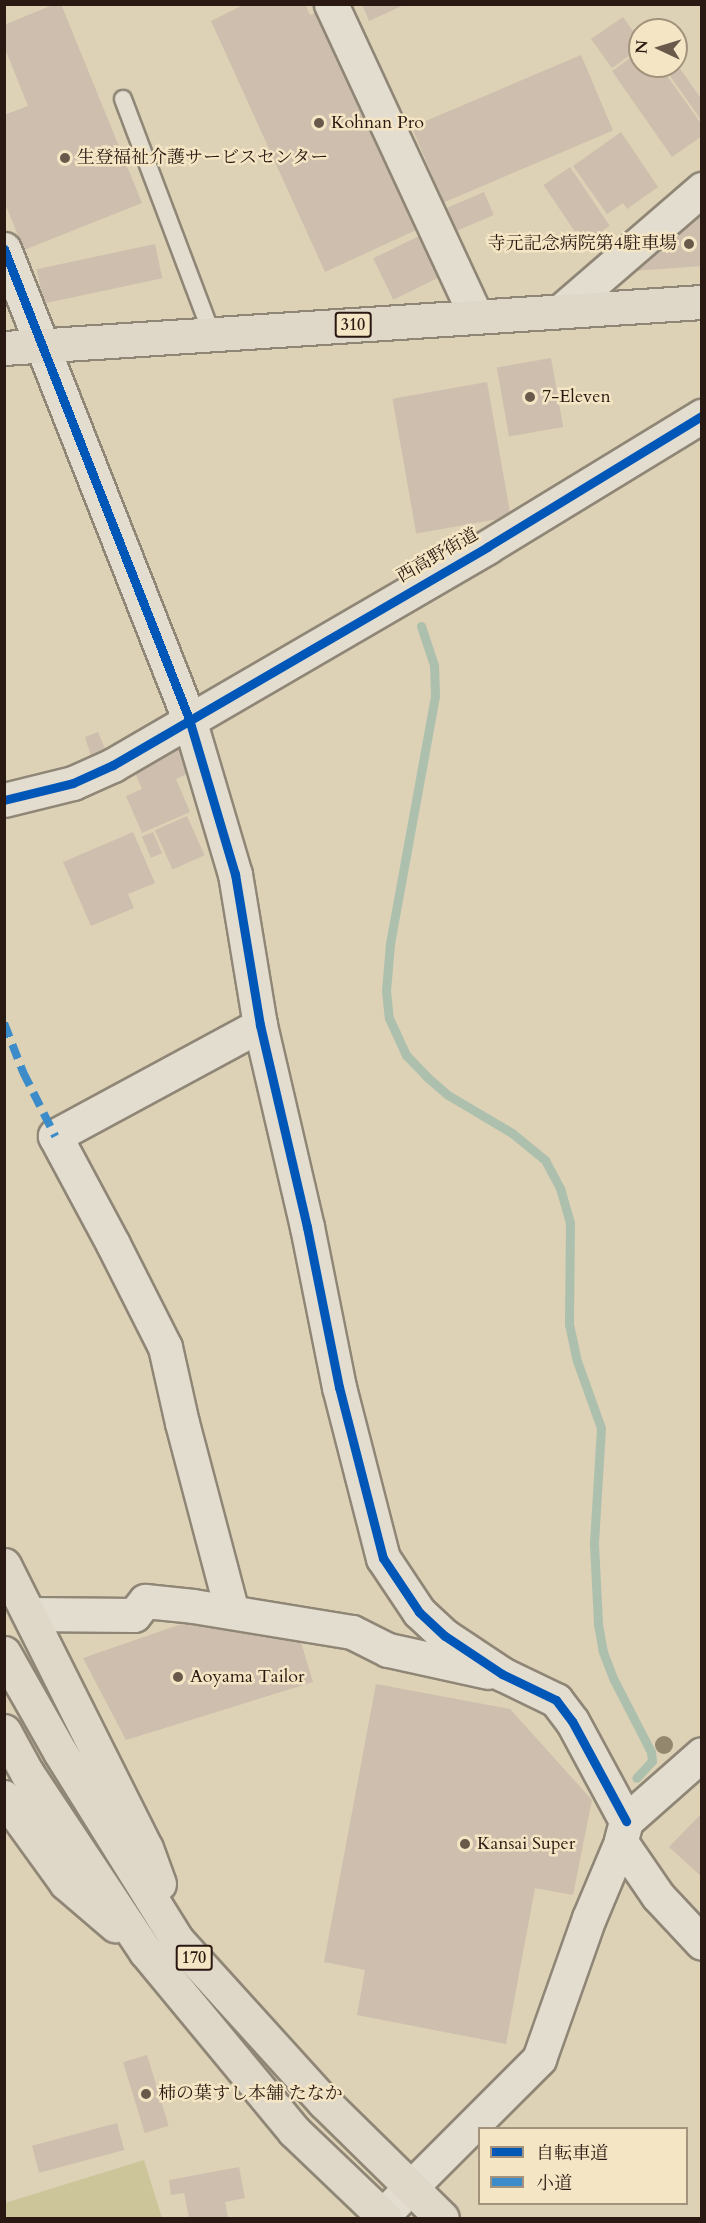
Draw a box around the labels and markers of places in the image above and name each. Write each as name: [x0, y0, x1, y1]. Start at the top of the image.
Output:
place label: Kohnan Pro: [331, 112, 424, 134]
marker: Kohnan Pro: [312, 116, 326, 130]
place label: 生登福祉介護サービスセンター: [77, 147, 329, 169]
marker: 生登福祉介護サービスセンター: [58, 151, 72, 165]
place label: 寺元記念病院第4駐車場: [488, 233, 677, 255]
marker: 寺元記念病院第4駐車場: [682, 237, 696, 251]
place label: 7-Eleven: [542, 386, 611, 408]
marker: 7-Eleven: [523, 390, 537, 404]
place label: Aoyama Tailor: [190, 1666, 305, 1688]
marker: Aoyama Tailor: [171, 1670, 185, 1684]
place label: Kansai Super: [477, 1833, 575, 1855]
marker: Kansai Super: [458, 1837, 472, 1851]
place label: 柿の葉すし本舗 たなか: [158, 2083, 343, 2105]
marker: 柿の葉すし本舗 たなか: [139, 2087, 153, 2101]

